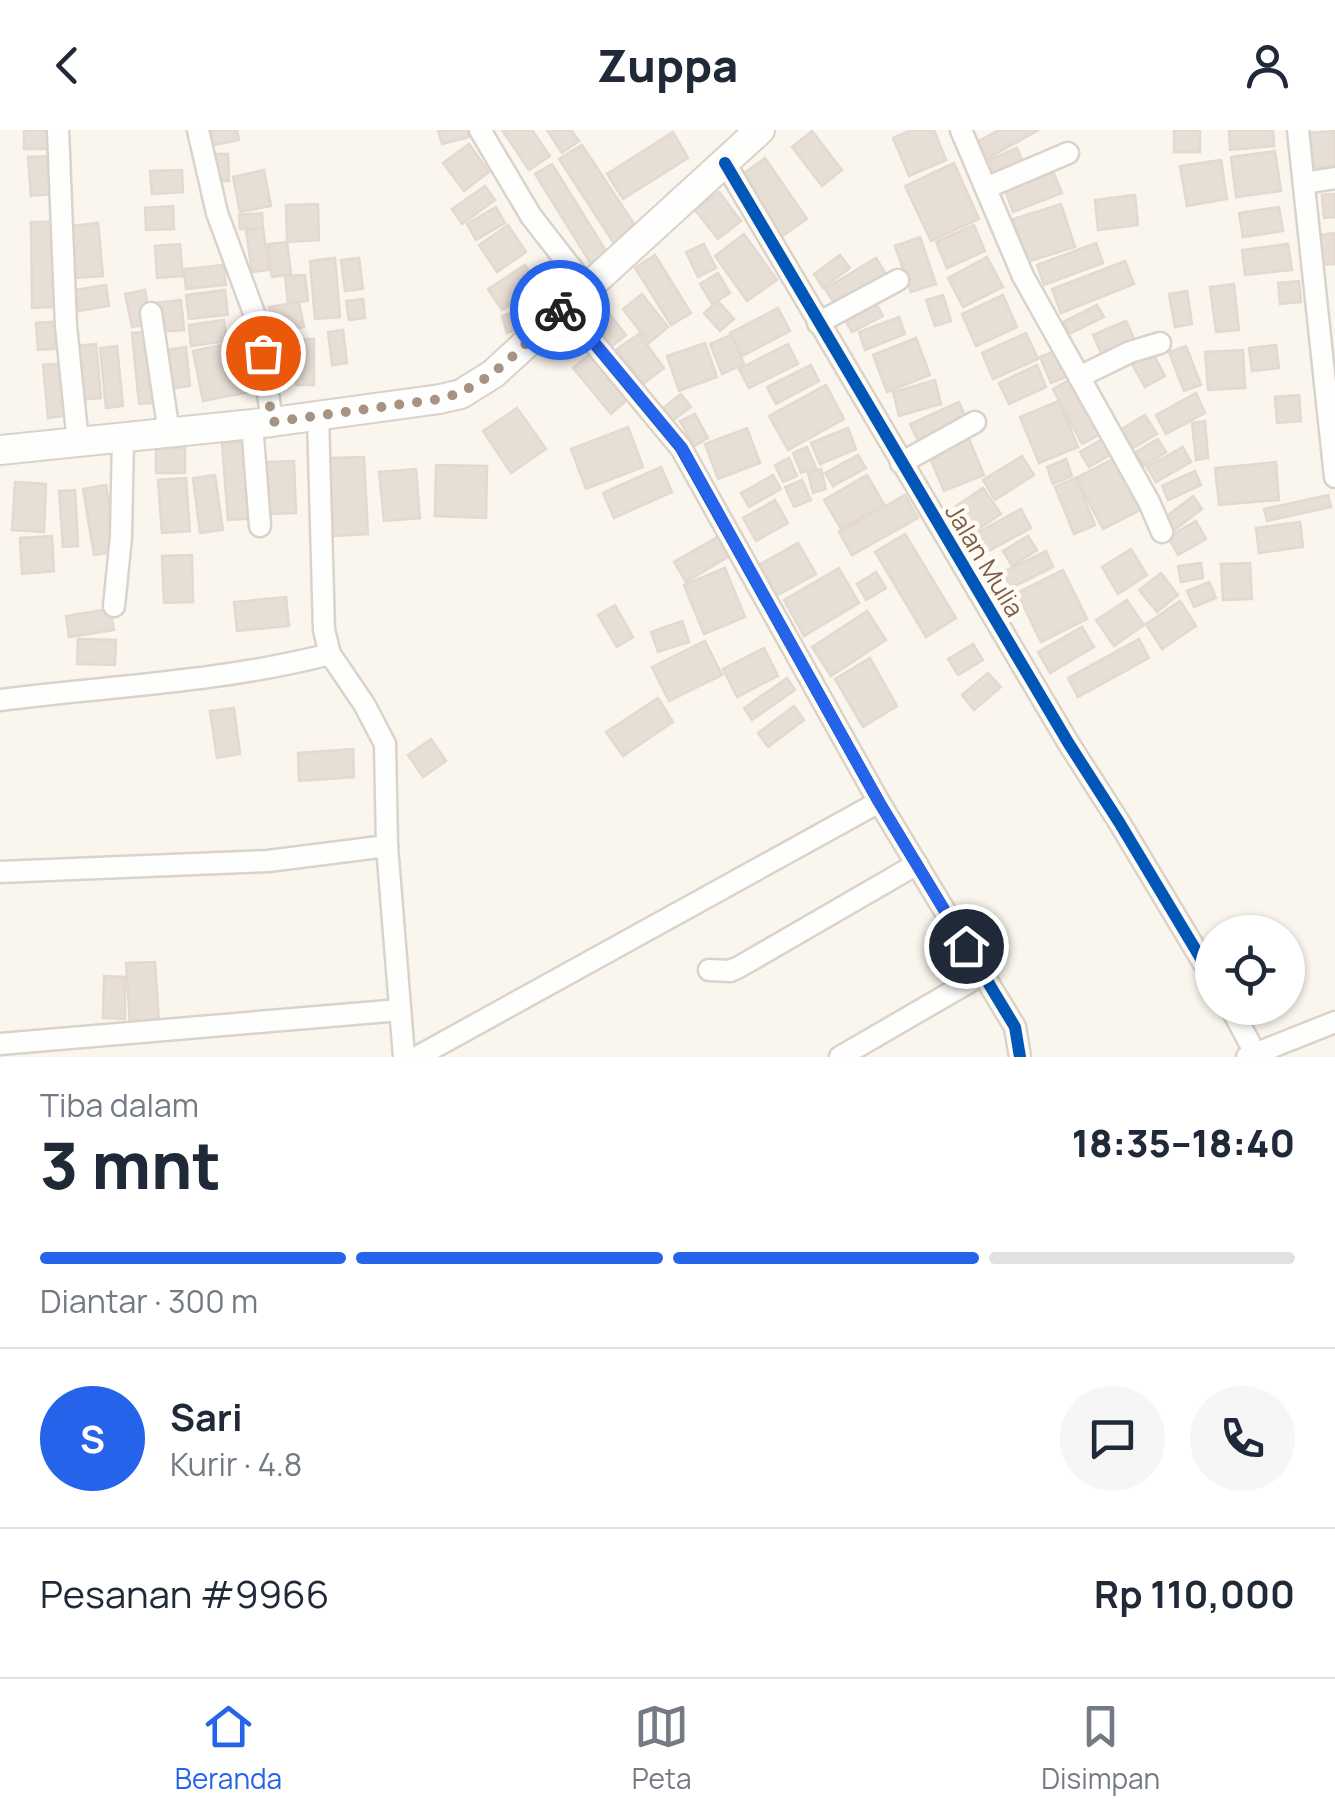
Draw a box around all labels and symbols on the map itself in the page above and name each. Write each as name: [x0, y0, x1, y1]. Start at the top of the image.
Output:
courier: [510, 260, 610, 360]
pin: [221, 311, 306, 396]
street label: Jalan Mulia: [937, 497, 1033, 623]
pin: [924, 904, 1009, 989]

